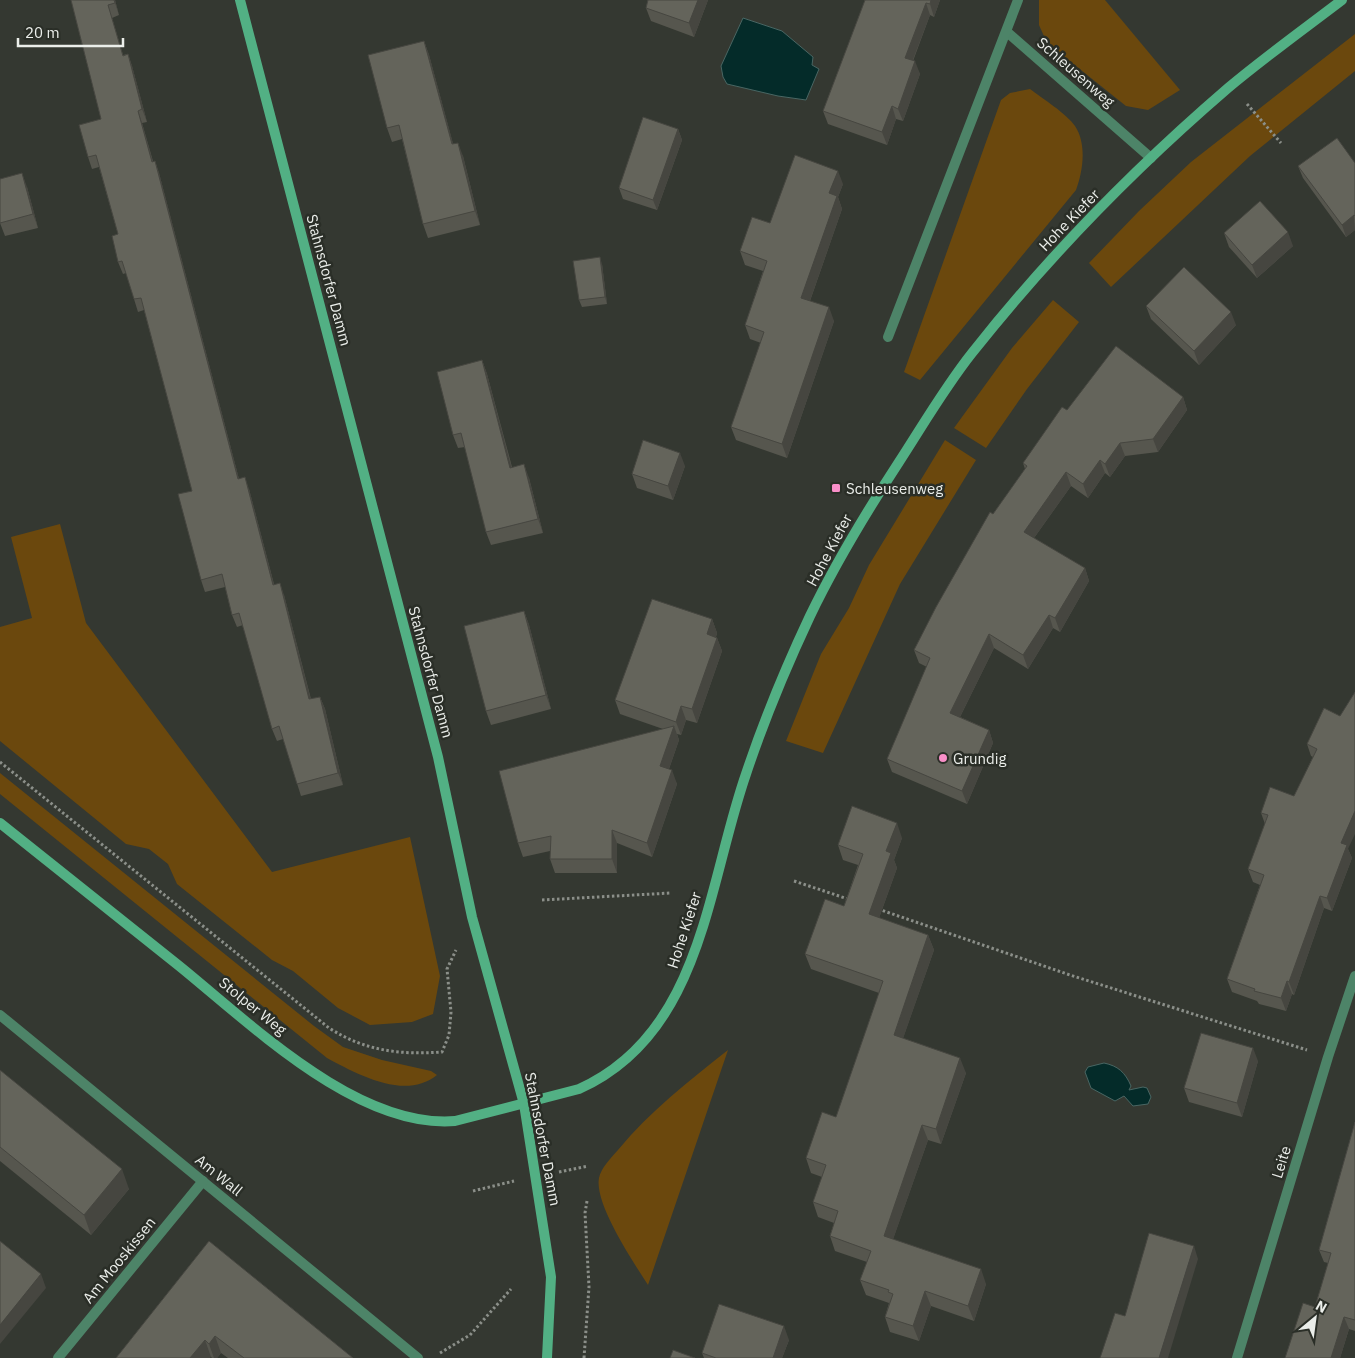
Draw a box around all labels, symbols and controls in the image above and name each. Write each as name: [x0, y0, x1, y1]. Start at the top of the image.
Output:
scale bar: [18, 15, 122, 47]
text: 20 m: [25, 23, 60, 42]
street label: Schleusenweg: [1033, 33, 1119, 111]
street label: Hohe Kiefer: [1035, 185, 1104, 255]
street label: Stahnsdorfer Damm: [302, 212, 356, 348]
place label: Schleusenweg: [846, 479, 943, 498]
marker: Schleusenweg: [830, 482, 842, 494]
street label: Hohe Kiefer: [802, 510, 856, 589]
street label: Stahnsdorfer Damm: [404, 604, 458, 740]
place label: Grundig: [953, 749, 1006, 768]
marker: Grundig: [937, 752, 949, 764]
street label: Hohe Kiefer: [663, 889, 705, 971]
street label: Stolper Weg: [215, 973, 291, 1039]
street label: Stahnsdorfer Damm: [521, 1071, 565, 1207]
street label: Leite: [1267, 1144, 1295, 1180]
street label: Am Wall: [191, 1150, 247, 1200]
street label: Am Mooskissen: [78, 1213, 160, 1307]
north arrow: [1290, 1293, 1340, 1343]
text: N: [1313, 1296, 1330, 1317]

